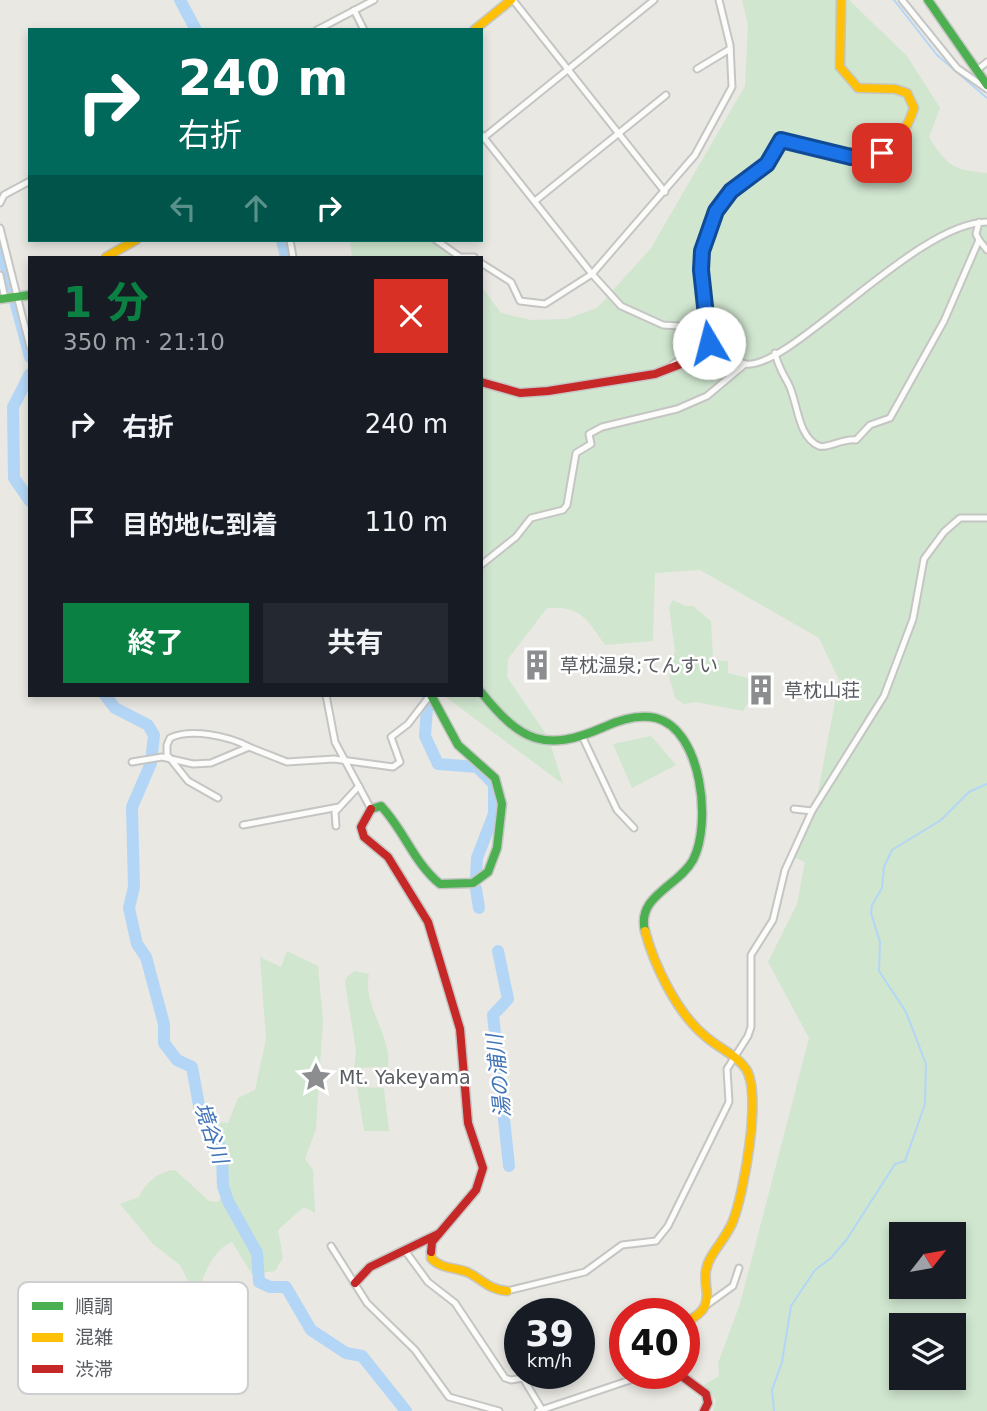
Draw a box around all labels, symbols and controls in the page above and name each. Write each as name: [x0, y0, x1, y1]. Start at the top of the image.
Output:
text: 240 m: [178, 50, 348, 107]
icon: right: [63, 56, 154, 147]
text: 右折: [178, 116, 242, 154]
pin: [852, 123, 912, 183]
icon: arrive: [863, 134, 901, 172]
icon: left: [164, 189, 202, 227]
icon: ahead: [237, 189, 275, 227]
icon: right: [310, 189, 348, 227]
text: 1 分: [63, 278, 149, 327]
button: close: [374, 279, 448, 353]
position arrow: [672, 306, 746, 380]
text: 350 m · 21:10: [63, 329, 225, 355]
icon: right: [63, 405, 101, 443]
text: 240 m: [365, 409, 448, 439]
text: 右折: [122, 412, 174, 442]
icon: arrive: [63, 503, 101, 541]
text: 110 m: [365, 507, 448, 537]
text: 目的地に到着: [122, 510, 278, 540]
button: 終了: [63, 603, 249, 683]
button: 共有: [263, 603, 448, 683]
building icon: 草枕温泉;てんすい: [520, 648, 554, 682]
place label: 草枕温泉;てんすい: [560, 654, 718, 676]
building icon: 草枕山荘: [744, 673, 778, 707]
place label: 草枕山荘: [784, 679, 860, 701]
water label: 湯の浦川: [482, 1031, 515, 1119]
place icon: Mt. Yakeyama: [299, 1060, 333, 1094]
place label: Mt. Yakeyama: [339, 1066, 471, 1088]
water label: 境谷川: [189, 1099, 233, 1169]
north arrow: [889, 1222, 966, 1298]
map controls: [889, 1222, 966, 1390]
legend: [18, 1282, 248, 1394]
text: 順調: [75, 1295, 113, 1317]
speed limit sign: 40: [609, 1298, 700, 1389]
button: layers: [889, 1313, 966, 1390]
text: 39: [525, 1314, 574, 1354]
text: 混雑: [75, 1326, 113, 1348]
text: km/h: [527, 1350, 572, 1371]
text: 渋滞: [75, 1358, 113, 1380]

